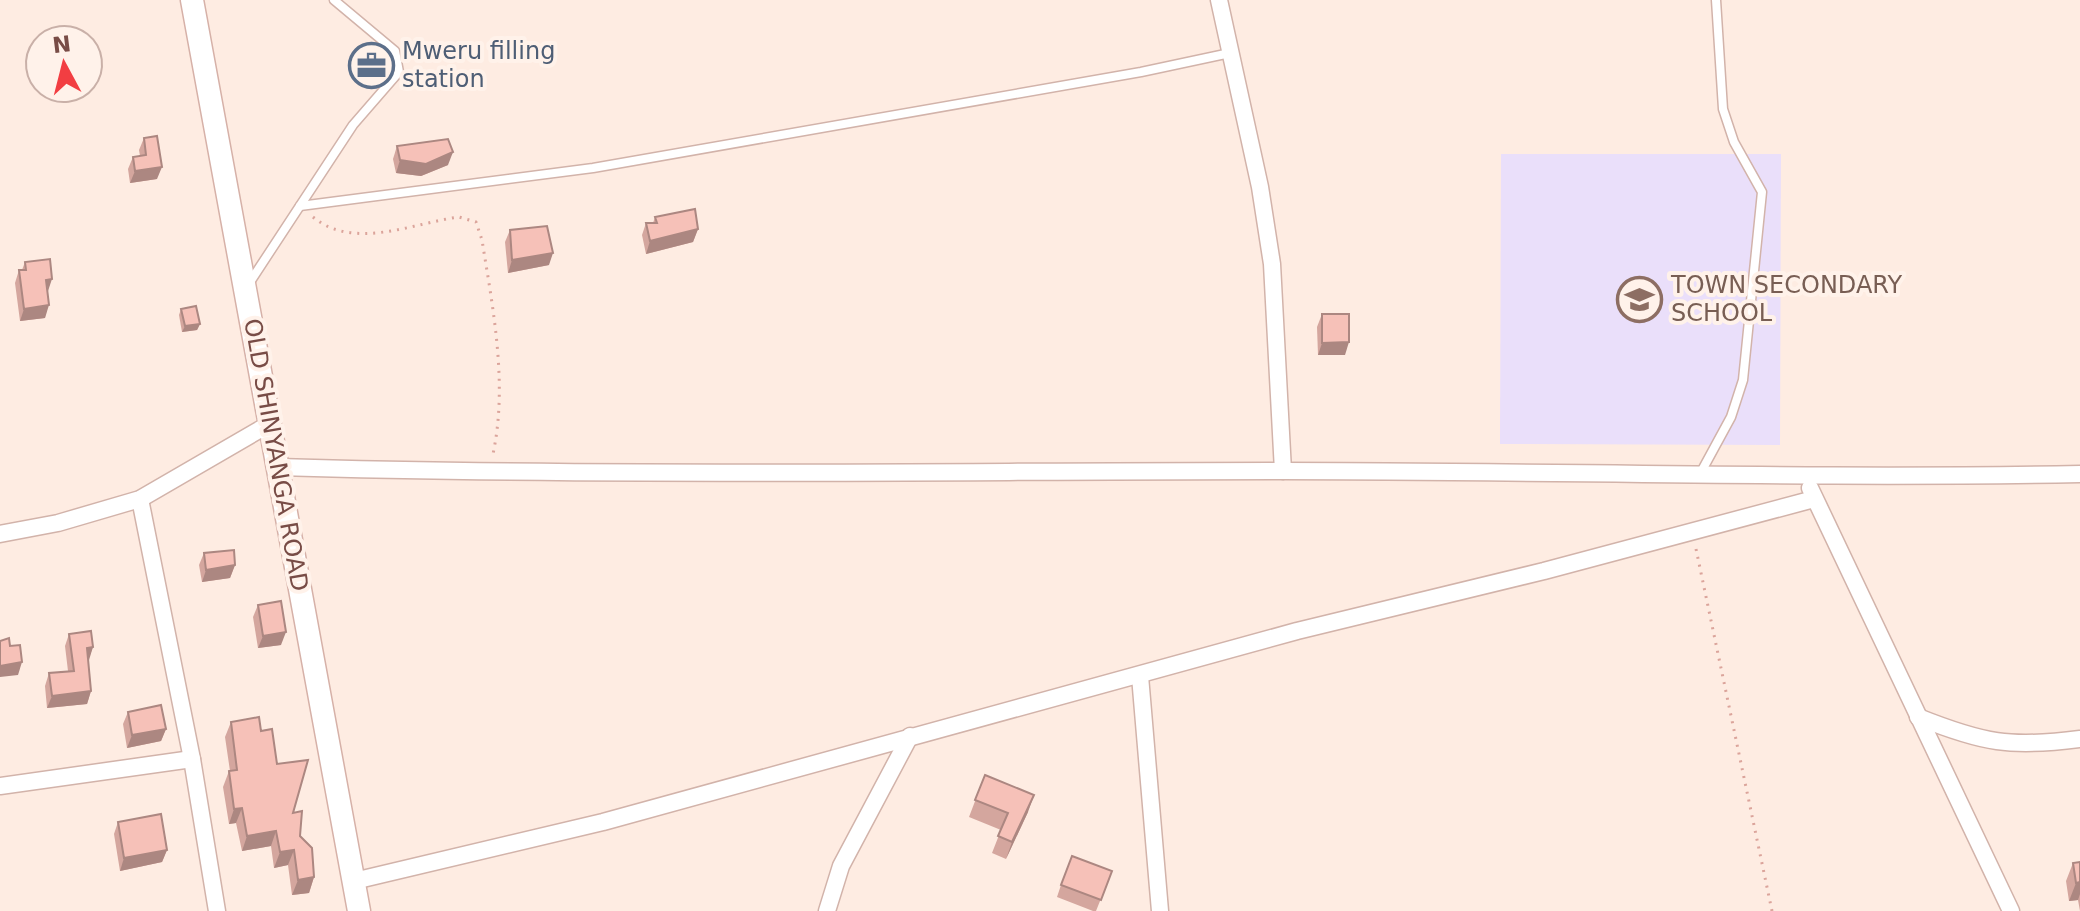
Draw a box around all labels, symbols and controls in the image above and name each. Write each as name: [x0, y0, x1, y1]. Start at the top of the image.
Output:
north arrow: [24, 24, 104, 104]
text: N: [51, 31, 72, 58]
place label: Mweru filling station: [402, 37, 555, 93]
office icon: Mweru filling station: [347, 41, 395, 89]
place label: TOWN SECONDARY SCHOOL: [1670, 271, 1902, 327]
school or university icon: TOWN SECONDARY SCHOOL: [1616, 275, 1664, 323]
street label: OLD SHINYANGA ROAD: [238, 316, 314, 594]

